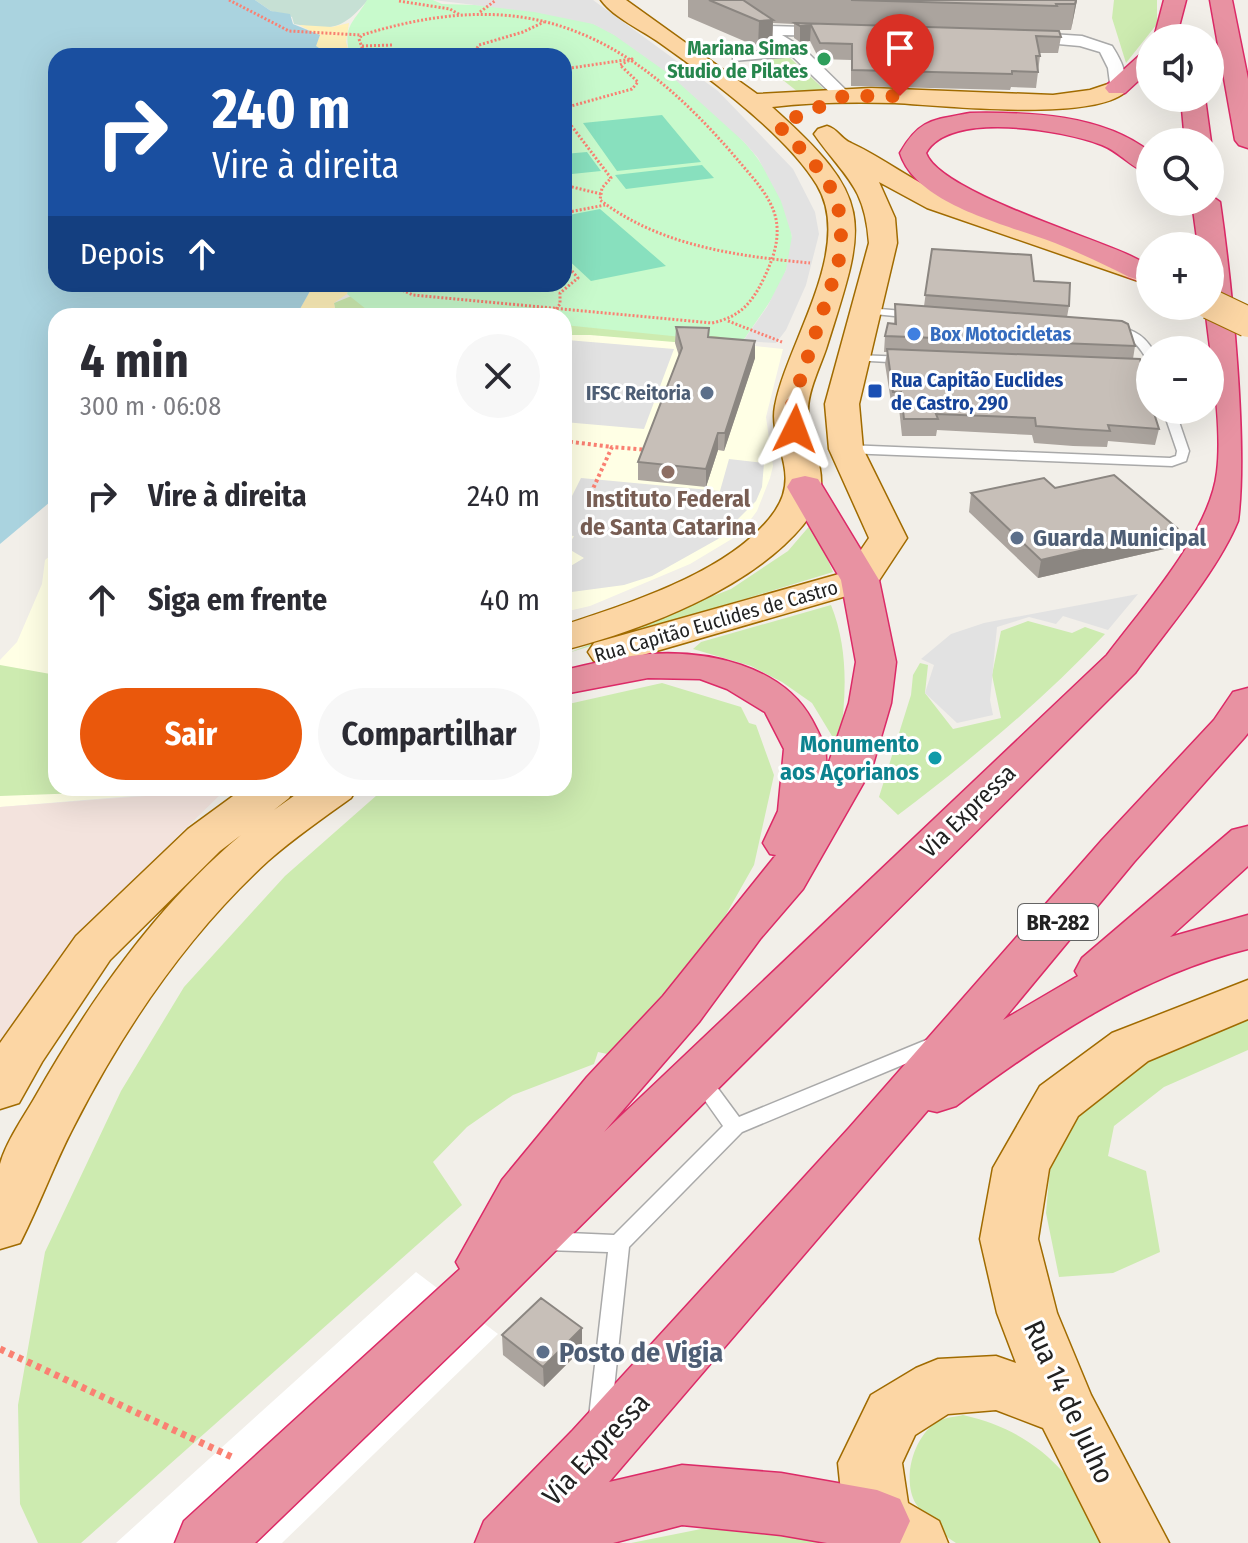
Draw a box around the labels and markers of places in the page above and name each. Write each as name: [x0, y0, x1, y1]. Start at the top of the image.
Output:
pin: [866, 14.0, 934, 96]
place label: Mariana Simas Studio de Pilates: [667, 36, 808, 83]
marker: Mariana Simas Studio de Pilates: [815, 50, 833, 68]
place label: Box Motocicletas: [930, 322, 1071, 346]
marker: Box Motocicletas: [905, 325, 923, 343]
place label: Rua Capitão Euclides de Castro, 290: [891, 368, 1064, 415]
place label: IFSC Reitoria: [586, 381, 691, 405]
marker: Rua Capitão Euclides de Castro, 290: [866, 382, 884, 400]
marker: IFSC Reitoria: [698, 384, 716, 402]
marker: Instituto Federal de Santa Catarina: [659, 463, 677, 481]
place label: Instituto Federal de Santa Catarina: [580, 485, 756, 541]
place label: Guarda Municipal: [1033, 524, 1206, 552]
marker: Guarda Municipal: [1008, 529, 1026, 547]
place label: Monumento aos Açorianos: [780, 730, 919, 786]
marker: Monumento aos Açorianos: [926, 749, 944, 767]
place label: Posto de Vigia: [559, 1336, 723, 1369]
marker: Posto de Vigia: [534, 1343, 552, 1361]

